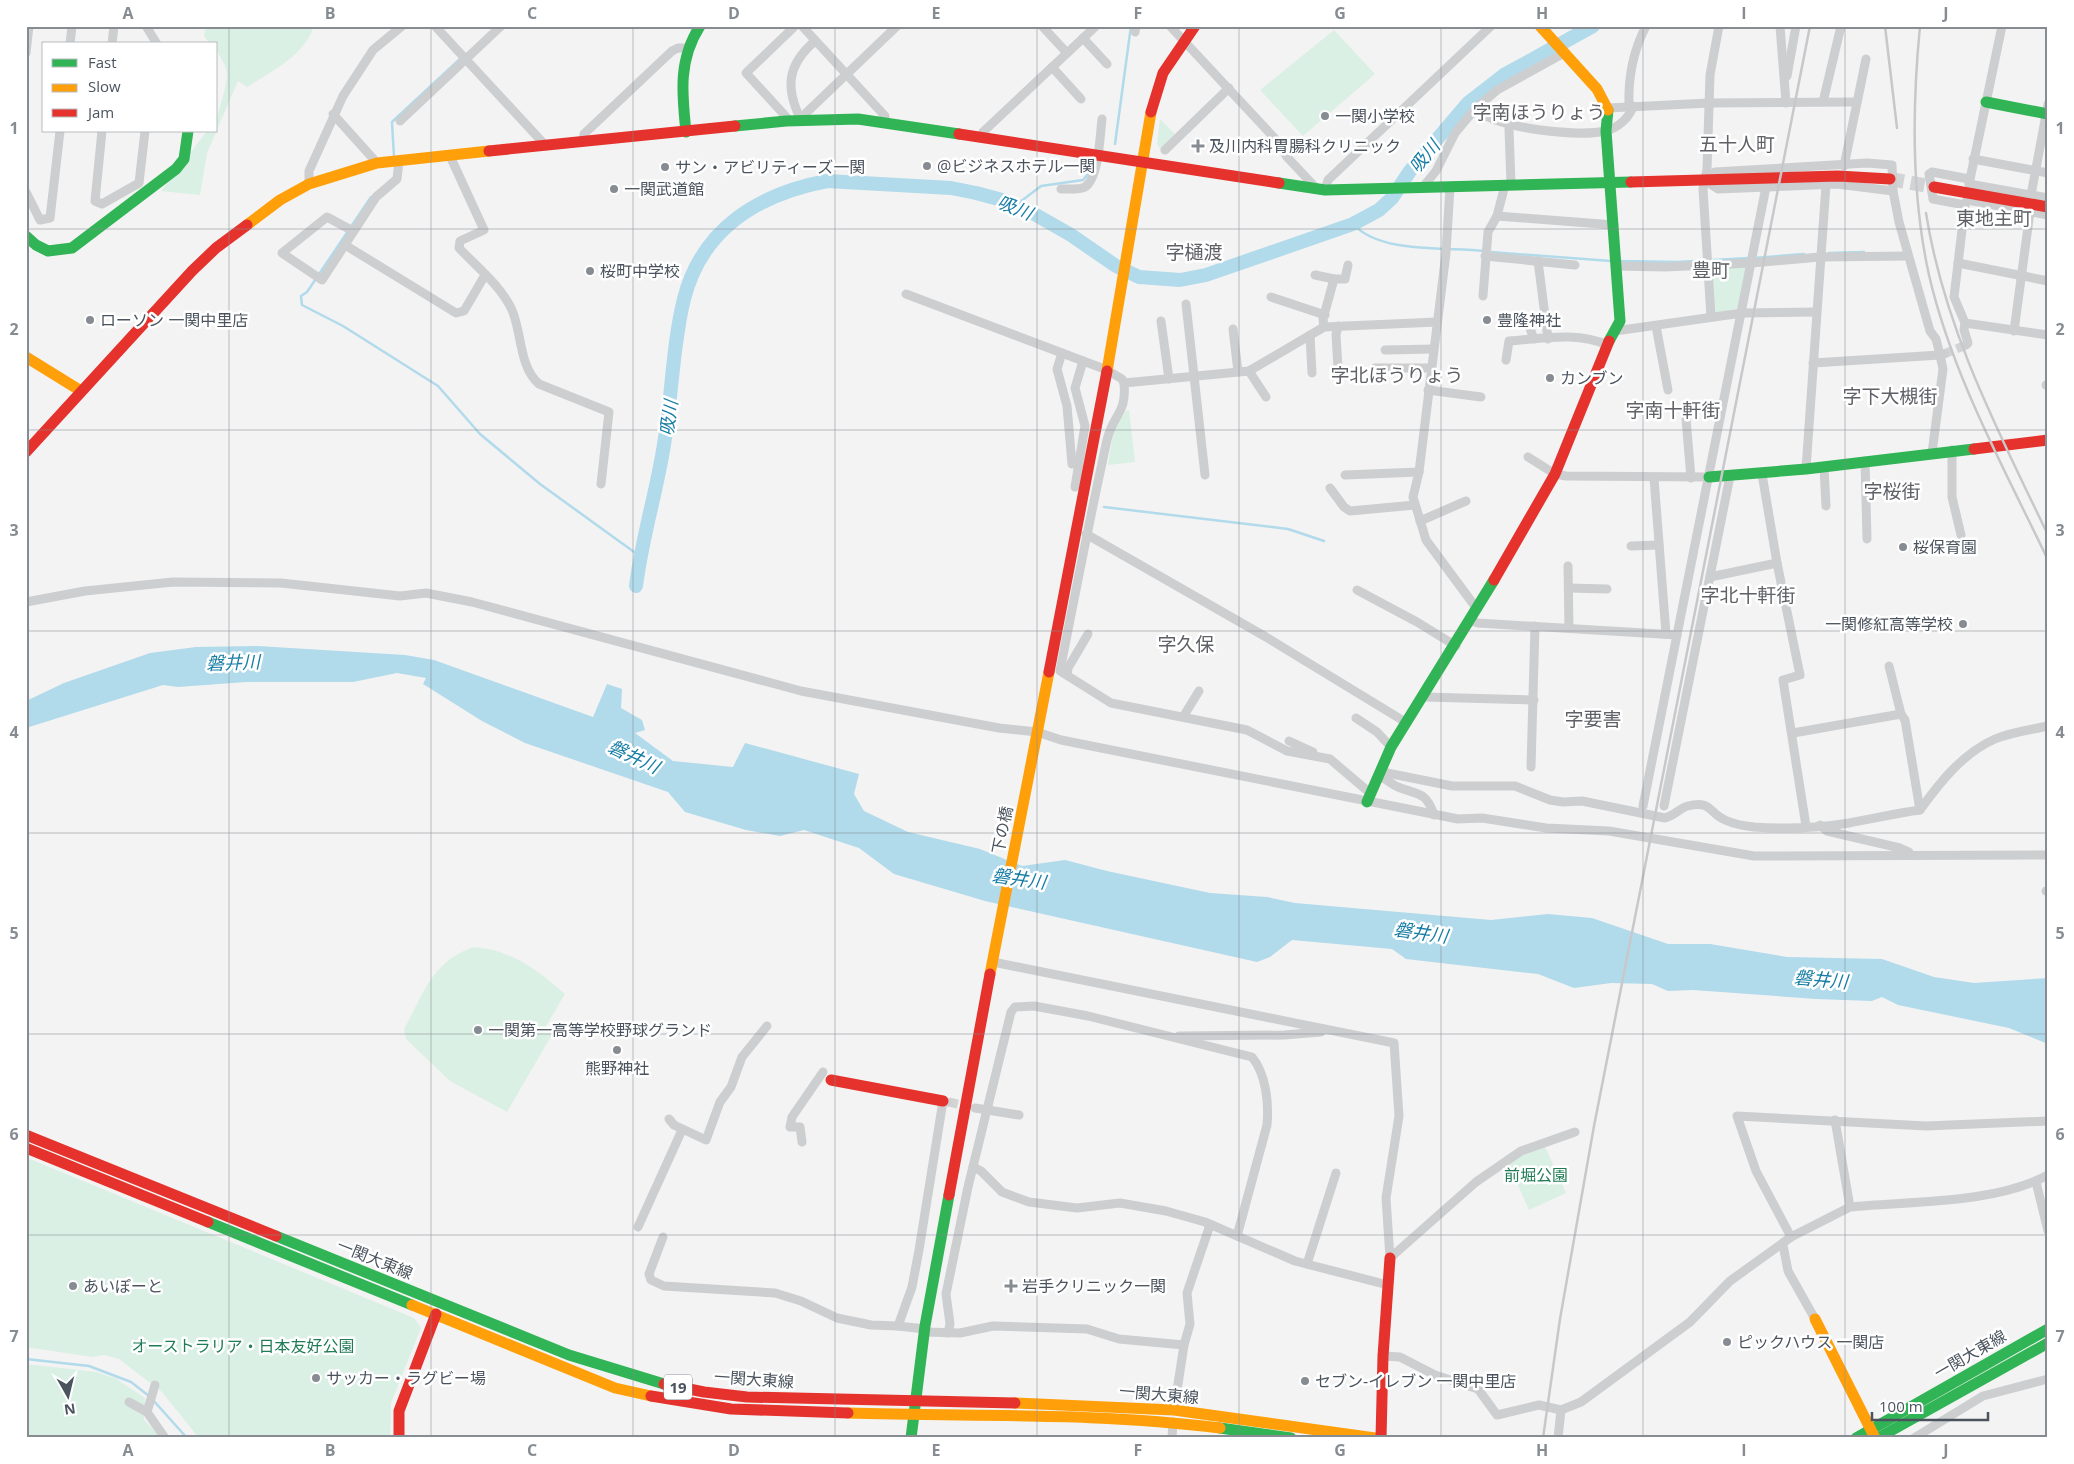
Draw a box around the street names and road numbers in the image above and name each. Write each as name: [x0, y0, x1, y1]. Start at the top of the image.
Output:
street label: 下の橋: [987, 804, 1017, 856]
street label: 一関大東線: [334, 1234, 416, 1284]
street label: 一関大東線: [1930, 1324, 2010, 1384]
street label: 一関大東線: [713, 1365, 795, 1393]
road number: 19: [664, 1374, 692, 1400]
street label: 一関大東線: [1118, 1380, 1200, 1408]

